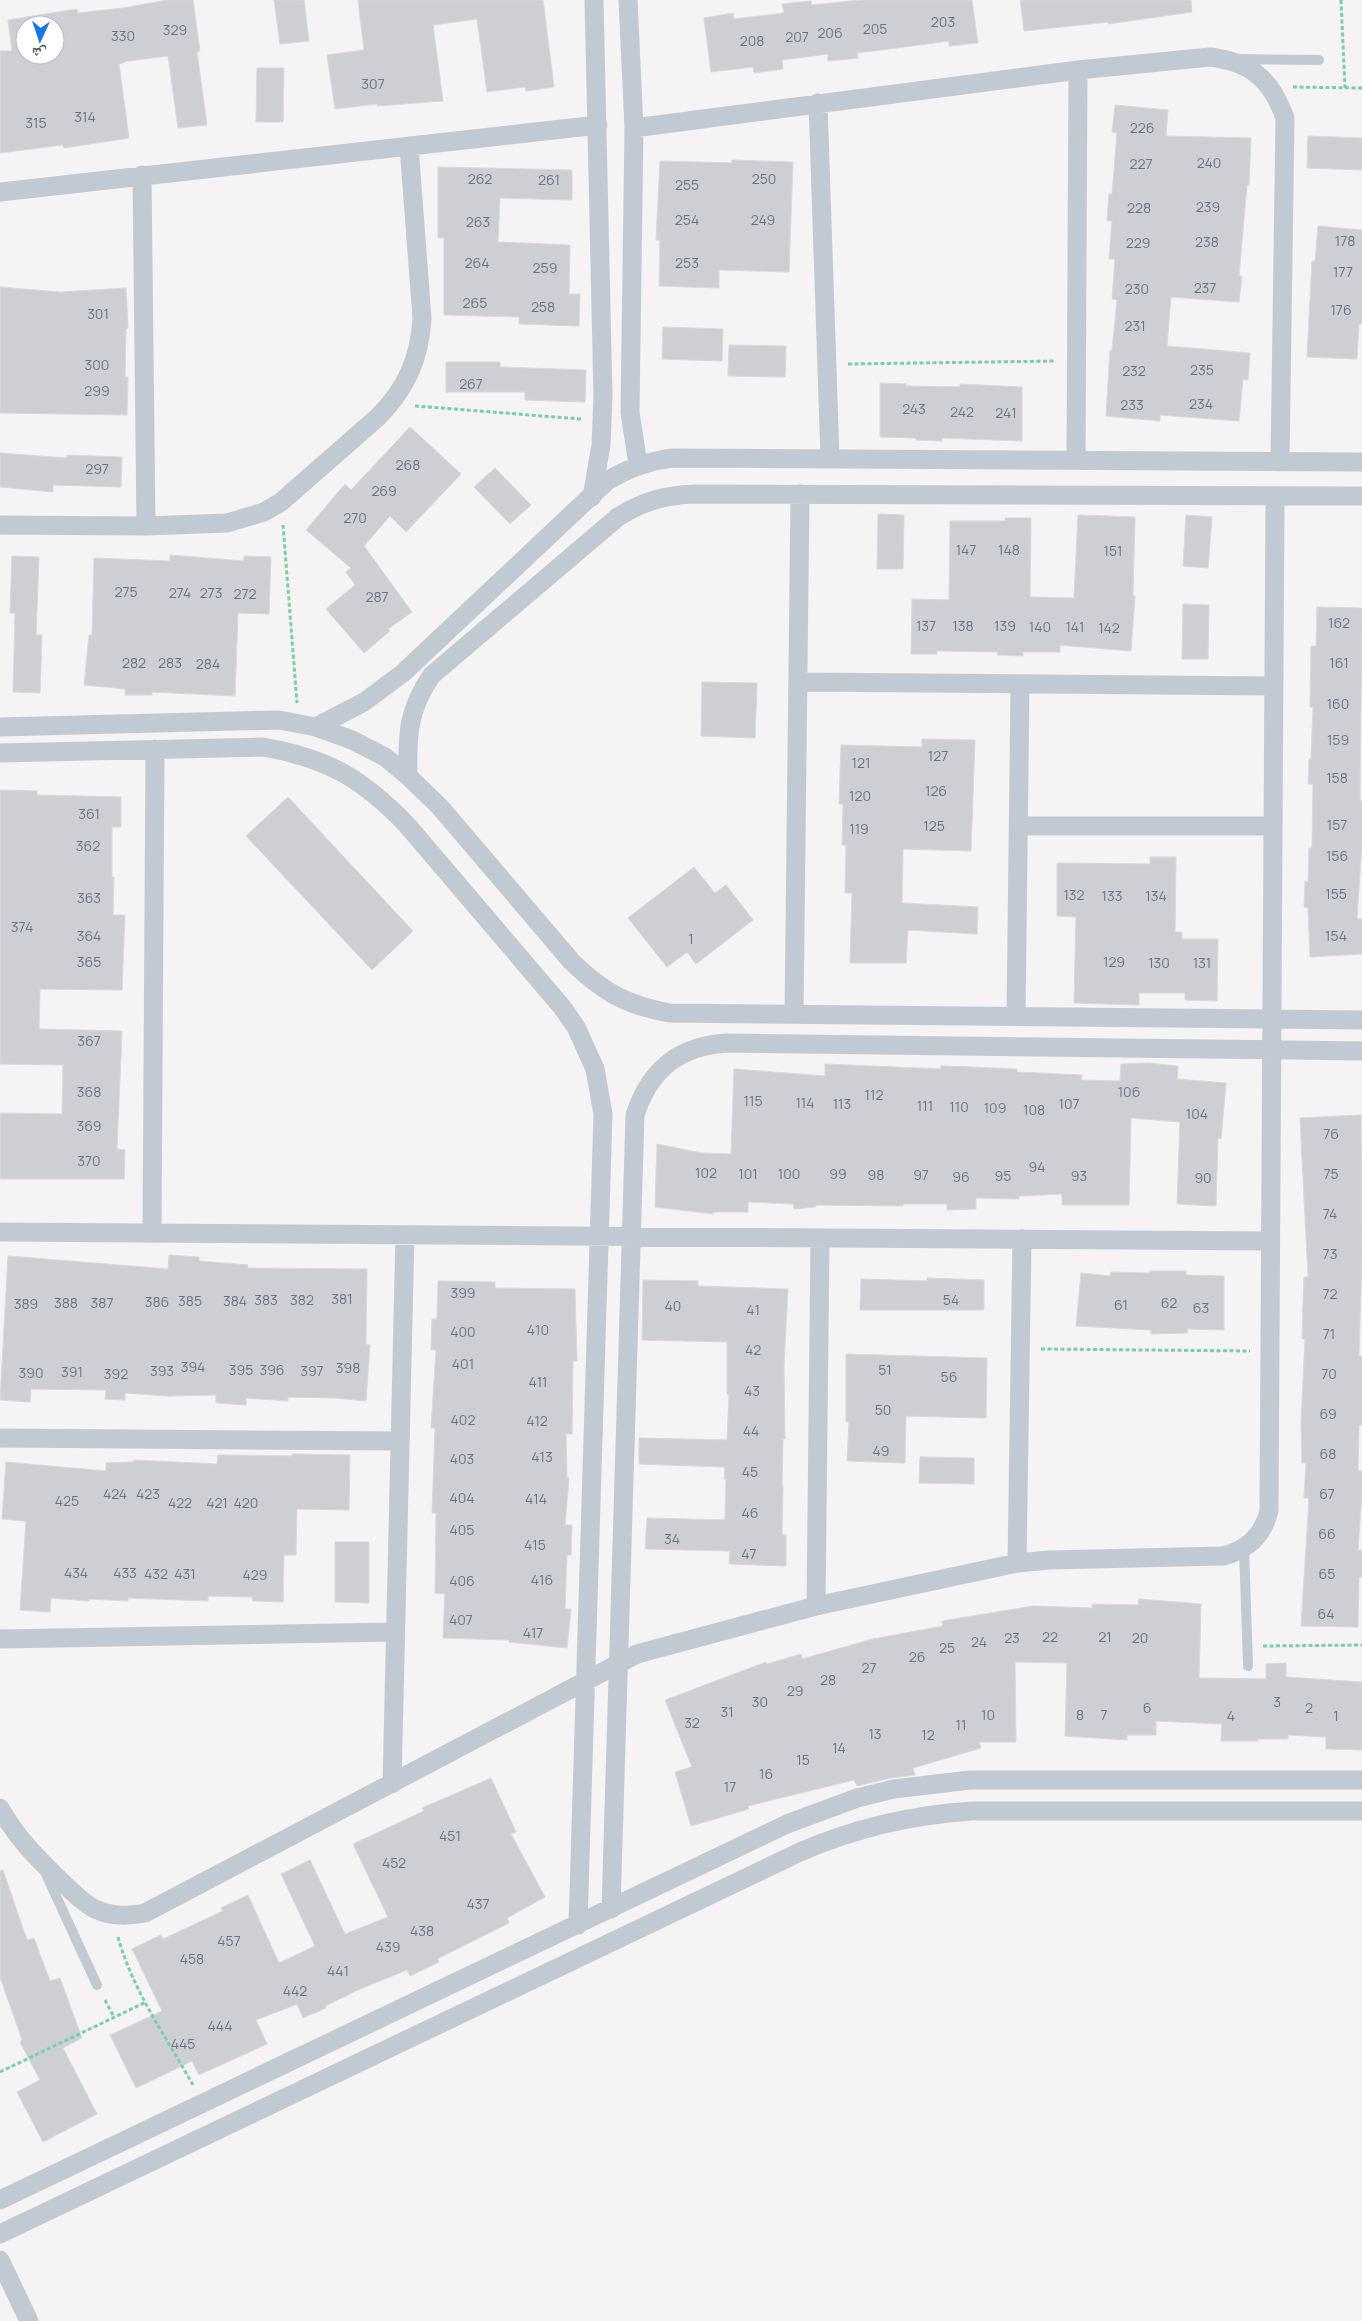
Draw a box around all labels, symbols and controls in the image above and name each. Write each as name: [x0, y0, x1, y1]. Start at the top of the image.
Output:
house number: 203: [931, 12, 955, 31]
north arrow: [15, 15, 65, 65]
house number: 205: [863, 19, 887, 38]
house number: 329: [163, 20, 187, 39]
house number: 206: [817, 23, 843, 42]
house number: 330: [111, 26, 135, 45]
house number: 207: [785, 27, 809, 46]
house number: 208: [740, 31, 764, 50]
text: ش: [31, 44, 47, 63]
house number: 307: [361, 74, 385, 93]
house number: 314: [74, 107, 96, 126]
house number: 315: [25, 113, 47, 132]
house number: 226: [1130, 118, 1154, 137]
house number: 240: [1197, 153, 1221, 172]
house number: 227: [1130, 154, 1153, 173]
house number: 262: [468, 169, 492, 188]
house number: 250: [752, 169, 776, 188]
house number: 261: [538, 170, 560, 189]
house number: 255: [675, 175, 699, 194]
house number: 239: [1196, 197, 1220, 216]
house number: 228: [1127, 198, 1151, 217]
house number: 254: [675, 210, 699, 229]
house number: 249: [751, 210, 775, 229]
house number: 263: [466, 212, 490, 231]
house number: 178: [1335, 231, 1355, 250]
house number: 238: [1195, 232, 1219, 251]
house number: 229: [1126, 233, 1150, 252]
house number: 264: [465, 253, 489, 272]
house number: 253: [675, 253, 699, 272]
house number: 259: [533, 258, 557, 277]
house number: 177: [1333, 262, 1353, 281]
house number: 237: [1194, 278, 1216, 297]
house number: 230: [1125, 279, 1149, 298]
house number: 265: [463, 293, 487, 312]
house number: 258: [531, 297, 555, 316]
house number: 176: [1330, 300, 1352, 319]
house number: 301: [87, 304, 109, 323]
house number: 231: [1124, 316, 1146, 335]
house number: 300: [85, 355, 109, 374]
house number: 235: [1190, 360, 1214, 379]
house number: 232: [1122, 361, 1146, 380]
house number: 267: [459, 374, 483, 393]
house number: 299: [84, 381, 110, 400]
house number: 234: [1189, 394, 1213, 413]
house number: 233: [1120, 395, 1144, 414]
house number: 243: [902, 399, 926, 418]
house number: 242: [950, 402, 974, 421]
house number: 241: [995, 403, 1017, 422]
house number: 268: [396, 455, 420, 474]
house number: 297: [85, 459, 109, 478]
house number: 269: [371, 481, 397, 500]
house number: 270: [343, 508, 367, 527]
house number: 147: [956, 540, 976, 559]
house number: 148: [998, 540, 1020, 559]
house number: 151: [1103, 541, 1123, 560]
house number: 275: [114, 582, 138, 601]
house number: 274: [169, 583, 191, 602]
house number: 273: [200, 583, 222, 602]
house number: 272: [234, 584, 257, 603]
house number: 287: [365, 587, 389, 606]
house number: 162: [1328, 613, 1350, 632]
house number: 137: [916, 616, 936, 635]
house number: 138: [952, 616, 974, 635]
house number: 139: [994, 616, 1016, 635]
house number: 140: [1029, 617, 1051, 636]
house number: 141: [1065, 617, 1085, 636]
house number: 142: [1098, 618, 1120, 637]
house number: 282: [122, 653, 146, 672]
house number: 283: [158, 653, 182, 672]
house number: 161: [1329, 653, 1349, 672]
house number: 284: [196, 654, 220, 673]
house number: 160: [1327, 694, 1349, 713]
house number: 159: [1327, 730, 1349, 749]
house number: 127: [928, 746, 948, 765]
house number: 121: [852, 753, 870, 772]
house number: 158: [1326, 768, 1348, 787]
house number: 126: [925, 781, 947, 800]
house number: 120: [849, 786, 871, 805]
house number: 361: [78, 804, 100, 823]
house number: 157: [1327, 815, 1347, 834]
house number: 125: [923, 816, 945, 835]
house number: 119: [849, 819, 869, 838]
house number: 362: [76, 836, 100, 855]
house number: 156: [1326, 846, 1348, 865]
house number: 155: [1325, 884, 1347, 903]
house number: 132: [1063, 885, 1085, 904]
house number: 133: [1102, 886, 1122, 905]
house number: 134: [1145, 886, 1167, 905]
house number: 363: [77, 888, 101, 907]
house number: 374: [11, 917, 33, 936]
house number: 364: [77, 926, 101, 945]
house number: 154: [1325, 926, 1347, 945]
house number: 1: [688, 929, 694, 948]
house number: 365: [77, 952, 101, 971]
house number: 129: [1103, 952, 1125, 971]
house number: 130: [1148, 953, 1170, 972]
house number: 131: [1193, 953, 1211, 972]
house number: 367: [77, 1031, 101, 1050]
house number: 368: [77, 1082, 101, 1101]
house number: 106: [1118, 1082, 1140, 1101]
house number: 112: [865, 1085, 883, 1104]
house number: 115: [743, 1091, 763, 1110]
house number: 114: [795, 1093, 815, 1112]
house number: 113: [833, 1094, 851, 1113]
house number: 107: [1058, 1094, 1080, 1113]
house number: 111: [917, 1096, 933, 1115]
house number: 110: [949, 1097, 969, 1116]
house number: 109: [984, 1098, 1006, 1117]
house number: 108: [1023, 1100, 1045, 1119]
house number: 104: [1186, 1104, 1208, 1123]
house number: 369: [77, 1116, 101, 1135]
house number: 76: [1323, 1124, 1339, 1143]
house number: 370: [77, 1151, 101, 1170]
house number: 94: [1029, 1157, 1045, 1176]
house number: 102: [695, 1163, 717, 1182]
house number: 101: [738, 1164, 758, 1183]
house number: 100: [778, 1164, 800, 1183]
house number: 99: [829, 1164, 847, 1183]
house number: 75: [1323, 1164, 1339, 1183]
house number: 98: [868, 1165, 884, 1184]
house number: 97: [913, 1165, 929, 1184]
house number: 95: [995, 1166, 1011, 1185]
house number: 93: [1071, 1166, 1087, 1185]
house number: 96: [952, 1167, 970, 1186]
house number: 90: [1194, 1168, 1212, 1187]
house number: 74: [1323, 1204, 1337, 1223]
house number: 73: [1323, 1244, 1337, 1263]
house number: 399: [450, 1283, 476, 1302]
house number: 72: [1322, 1284, 1338, 1303]
house number: 381: [331, 1289, 353, 1308]
house number: 383: [254, 1290, 278, 1309]
house number: 382: [290, 1290, 314, 1309]
house number: 54: [943, 1290, 959, 1309]
house number: 385: [178, 1291, 202, 1310]
house number: 384: [223, 1291, 247, 1310]
house number: 386: [145, 1292, 169, 1311]
house number: 388: [54, 1293, 78, 1312]
house number: 387: [91, 1293, 113, 1312]
house number: 62: [1161, 1293, 1177, 1312]
house number: 389: [14, 1294, 38, 1313]
house number: 61: [1114, 1295, 1128, 1314]
house number: 40: [665, 1296, 681, 1315]
house number: 63: [1193, 1298, 1209, 1317]
house number: 41: [746, 1300, 760, 1319]
house number: 410: [527, 1320, 549, 1339]
house number: 400: [450, 1322, 476, 1341]
house number: 71: [1323, 1324, 1335, 1343]
house number: 42: [745, 1340, 761, 1359]
house number: 401: [452, 1354, 474, 1373]
house number: 394: [181, 1357, 205, 1376]
house number: 398: [336, 1358, 360, 1377]
house number: 395: [229, 1360, 253, 1379]
house number: 396: [259, 1360, 285, 1379]
house number: 51: [878, 1360, 892, 1379]
house number: 393: [150, 1361, 174, 1380]
house number: 397: [300, 1361, 324, 1380]
house number: 391: [61, 1362, 83, 1381]
house number: 390: [19, 1363, 43, 1382]
house number: 392: [104, 1364, 128, 1383]
house number: 70: [1321, 1364, 1337, 1383]
house number: 56: [941, 1367, 957, 1386]
house number: 411: [528, 1372, 548, 1391]
house number: 43: [744, 1381, 760, 1400]
house number: 50: [875, 1400, 891, 1419]
house number: 69: [1319, 1404, 1337, 1423]
house number: 402: [451, 1410, 475, 1429]
house number: 412: [526, 1411, 548, 1430]
house number: 44: [743, 1421, 759, 1440]
house number: 49: [873, 1441, 889, 1460]
house number: 68: [1320, 1444, 1336, 1463]
house number: 413: [531, 1447, 553, 1466]
house number: 403: [450, 1449, 474, 1468]
house number: 45: [742, 1462, 758, 1481]
house number: 424: [103, 1484, 127, 1503]
house number: 423: [136, 1484, 160, 1503]
house number: 67: [1319, 1484, 1335, 1503]
house number: 404: [449, 1488, 475, 1507]
house number: 414: [525, 1489, 547, 1508]
house number: 425: [55, 1491, 79, 1510]
house number: 422: [168, 1493, 192, 1512]
house number: 421: [206, 1493, 228, 1512]
house number: 420: [234, 1493, 258, 1512]
house number: 46: [742, 1503, 758, 1522]
house number: 405: [450, 1520, 474, 1539]
house number: 66: [1318, 1524, 1336, 1543]
house number: 34: [664, 1529, 680, 1548]
house number: 415: [524, 1535, 546, 1554]
house number: 47: [741, 1544, 757, 1563]
house number: 434: [64, 1563, 88, 1582]
house number: 433: [113, 1563, 137, 1582]
house number: 432: [144, 1564, 168, 1583]
house number: 431: [174, 1564, 196, 1583]
house number: 65: [1319, 1564, 1335, 1583]
house number: 429: [243, 1565, 267, 1584]
house number: 416: [531, 1570, 553, 1589]
house number: 406: [449, 1571, 475, 1590]
house number: 64: [1318, 1604, 1334, 1623]
house number: 407: [449, 1610, 473, 1629]
house number: 417: [523, 1623, 543, 1642]
house number: 22: [1042, 1627, 1058, 1646]
house number: 21: [1098, 1627, 1112, 1646]
house number: 23: [1004, 1628, 1020, 1647]
house number: 20: [1132, 1628, 1148, 1647]
house number: 24: [971, 1632, 987, 1651]
house number: 25: [939, 1638, 955, 1657]
house number: 26: [909, 1647, 925, 1666]
house number: 27: [861, 1658, 877, 1677]
house number: 28: [820, 1670, 836, 1689]
house number: 29: [787, 1681, 803, 1700]
house number: 30: [752, 1692, 768, 1711]
house number: 3: [1273, 1692, 1281, 1711]
house number: 6: [1143, 1698, 1151, 1717]
house number: 2: [1305, 1698, 1313, 1717]
house number: 31: [720, 1702, 734, 1721]
house number: 10: [981, 1705, 995, 1724]
house number: 8: [1076, 1705, 1084, 1724]
house number: 7: [1100, 1705, 1108, 1724]
house number: 4: [1227, 1706, 1235, 1725]
house number: 1: [1333, 1706, 1339, 1725]
house number: 32: [684, 1713, 700, 1732]
house number: 11: [956, 1715, 966, 1734]
house number: 13: [868, 1724, 882, 1743]
house number: 12: [921, 1725, 935, 1744]
house number: 14: [832, 1738, 846, 1757]
house number: 15: [796, 1750, 810, 1769]
house number: 16: [759, 1764, 773, 1783]
house number: 17: [724, 1777, 736, 1796]
house number: 451: [439, 1826, 461, 1845]
house number: 452: [382, 1853, 406, 1872]
house number: 437: [466, 1894, 490, 1913]
house number: 438: [410, 1921, 434, 1940]
house number: 457: [217, 1931, 241, 1950]
house number: 439: [376, 1937, 400, 1956]
house number: 458: [180, 1949, 204, 1968]
house number: 441: [327, 1961, 349, 1980]
house number: 442: [283, 1981, 307, 2000]
house number: 444: [207, 2016, 233, 2035]
house number: 445: [171, 2034, 195, 2053]

